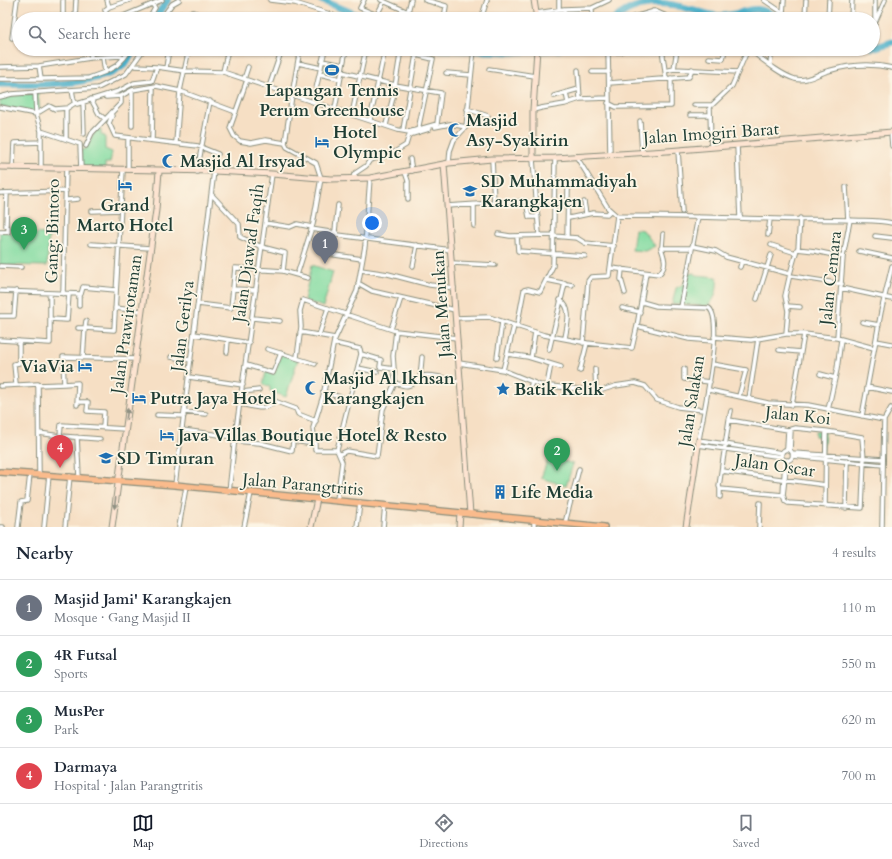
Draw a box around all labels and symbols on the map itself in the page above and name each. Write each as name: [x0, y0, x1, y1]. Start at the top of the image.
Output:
sports icon: Lapangan Tennis Perum Greenhouse: [324, 62, 340, 78]
place label: Lapangan Tennis Perum Greenhouse: [259, 79, 405, 122]
place label: Masjid Asy-Syakirin: [466, 109, 569, 152]
street label: Jalan Imogiri Barat: [639, 117, 780, 150]
place label: Hotel Olympic: [333, 121, 402, 164]
mosque icon: Masjid Asy-Syakirin: [447, 122, 463, 138]
hotel icon: Hotel Olympic: [314, 134, 330, 150]
place label: Masjid Al Irsyad: [180, 150, 306, 173]
mosque icon: Masjid Al Irsyad: [161, 153, 177, 169]
place label: SD Muhammadiyah Karangkajen: [481, 170, 638, 213]
hotel icon: Grand Marto Hotel: [117, 177, 133, 193]
street label: Gang: Bintoro: [40, 178, 65, 284]
street label: Jalan Djawad Faqih: [227, 182, 270, 327]
school or university icon: SD Muhammadiyah Karangkajen: [462, 183, 478, 199]
place label: Grand Marto Hotel: [77, 194, 173, 237]
your location: [362, 213, 382, 233]
pin: 3: [11, 217, 37, 250]
street label: Jalan Cemara: [814, 229, 847, 329]
pin: 1: [312, 231, 338, 264]
street label: Jalan Menukan: [426, 249, 457, 362]
street label: Jalan Prawirotaman: [105, 253, 148, 398]
street label: Jalan Gerilya: [165, 278, 200, 376]
street label: Jalan Salakan: [672, 353, 710, 452]
place label: ViaVia: [20, 355, 75, 378]
hotel icon: ViaVia: [77, 358, 93, 374]
place label: Masjid Al Ikhsan Karangkajen: [323, 367, 455, 410]
place label: Batik Kelik: [514, 378, 604, 401]
mosque icon: Masjid Al Ikhsan Karangkajen: [304, 380, 320, 396]
place icon: Batik Kelik: [495, 381, 511, 397]
place label: Putra Jaya Hotel: [150, 387, 277, 410]
hotel icon: Putra Jaya Hotel: [131, 390, 147, 406]
street label: Jalan Koi: [761, 400, 832, 430]
one-way arrow: [124, 407, 131, 420]
place label: Java Villas Boutique Hotel & Resto: [175, 424, 447, 447]
hotel icon: Java Villas Boutique Hotel & Resto: [159, 427, 175, 443]
pin: 4: [47, 435, 73, 468]
pin: 2: [544, 438, 570, 471]
place label: SD Timuran: [117, 447, 214, 470]
street label: Jalan Oscar: [730, 448, 817, 483]
school or university icon: SD Timuran: [98, 450, 114, 466]
street label: Jalan Parangtritis: [239, 467, 365, 501]
place label: Life Media: [511, 481, 594, 504]
building icon: Life Media: [492, 484, 508, 500]
one-way arrow: [112, 497, 118, 509]

